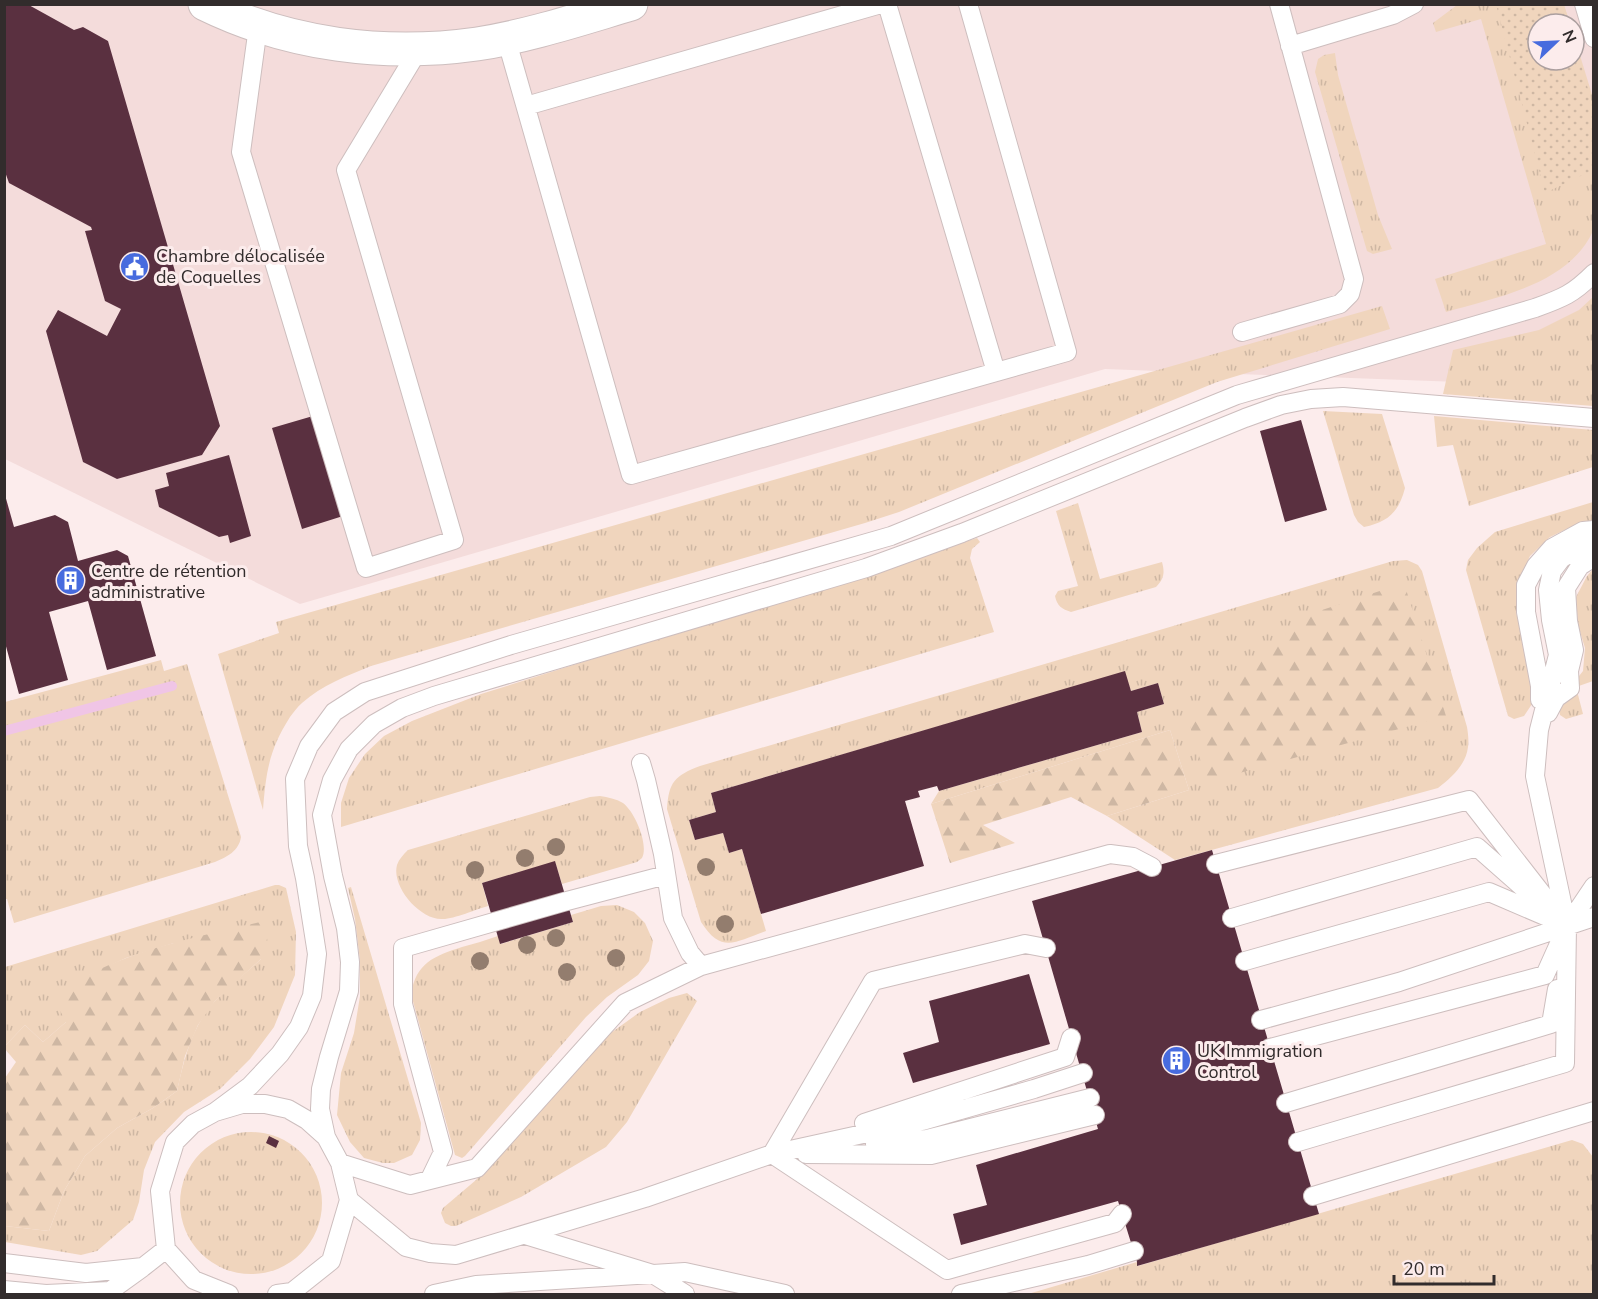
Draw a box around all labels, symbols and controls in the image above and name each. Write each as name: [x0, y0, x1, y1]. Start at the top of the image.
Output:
north arrow: [1526, 12, 1586, 72]
text: N: [1556, 27, 1581, 46]
place label: Chambre délocalisée de Coquelles: [156, 244, 325, 289]
public building icon: Chambre délocalisée de Coquelles: [119, 250, 151, 282]
place label: Centre de rétention administrative: [91, 559, 246, 604]
building icon: Centre de rétention administrative: [54, 565, 86, 597]
place label: UK Immigration Control: [1197, 1039, 1323, 1084]
building icon: UK Immigration Control: [1160, 1045, 1192, 1077]
scale bar: [1394, 1248, 1494, 1286]
text: 20 m: [1403, 1257, 1445, 1281]

